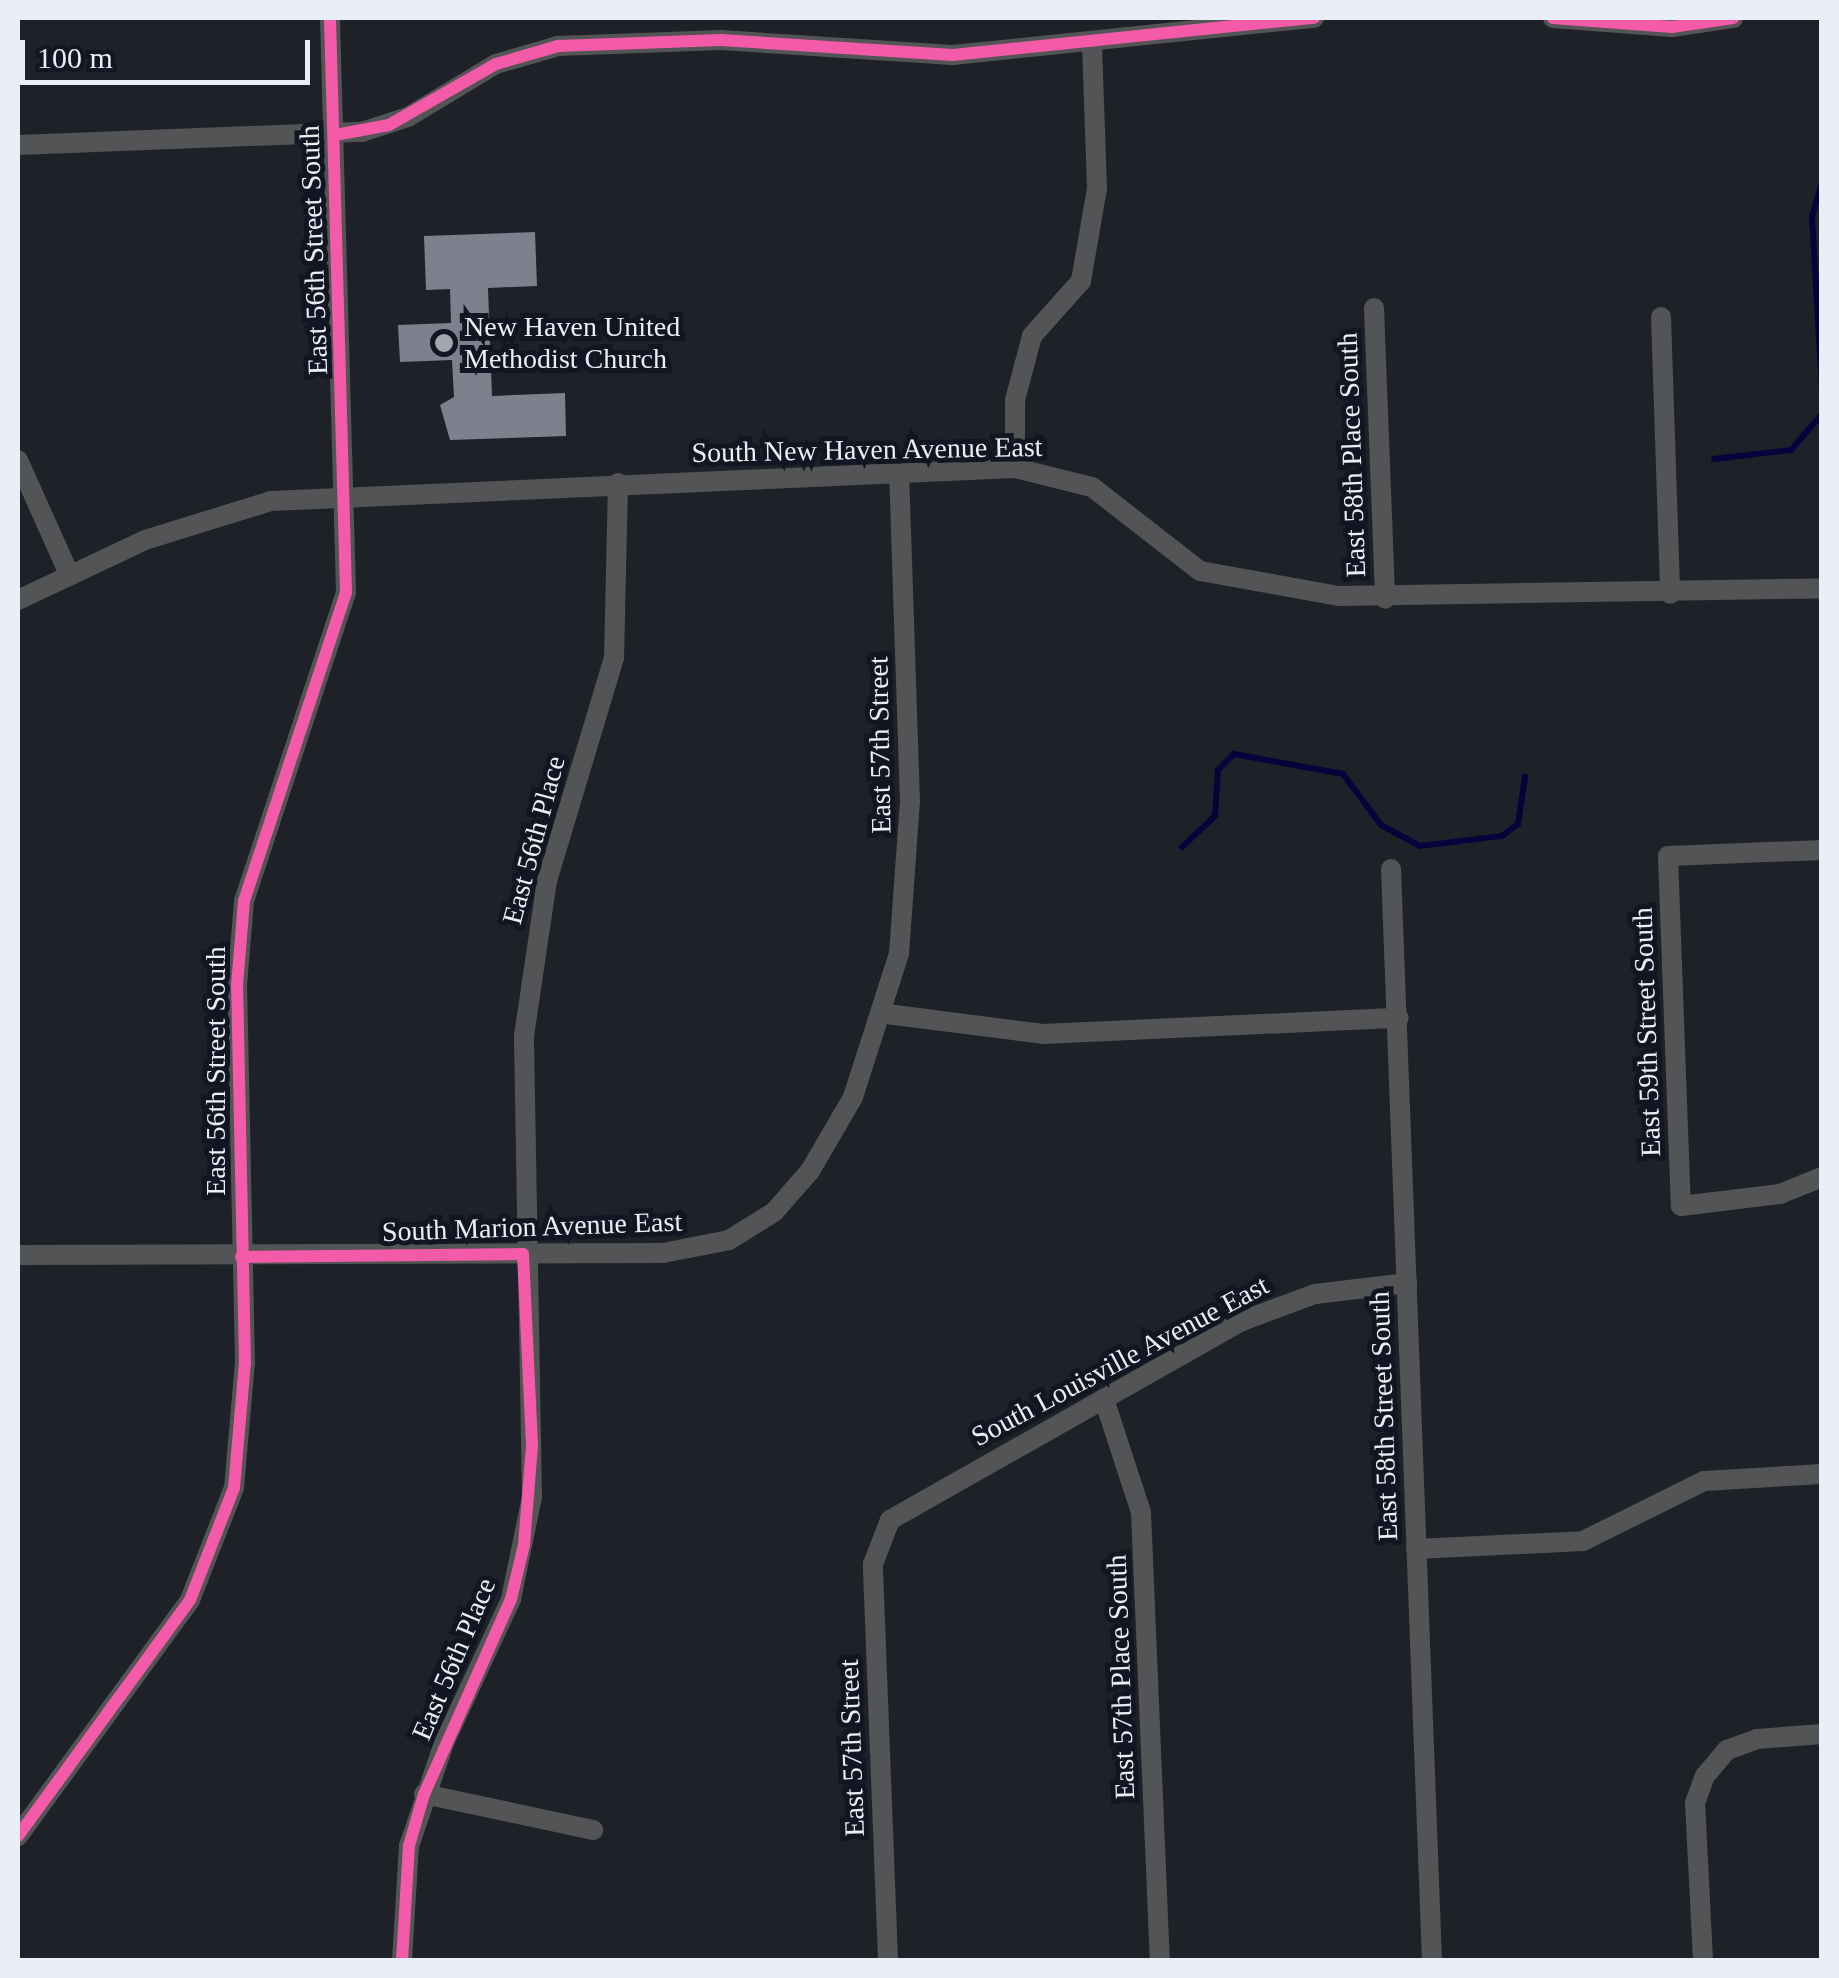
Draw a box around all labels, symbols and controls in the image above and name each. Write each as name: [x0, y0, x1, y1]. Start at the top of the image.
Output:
scale bar: [25, 20, 315, 82]
text: 100 m: [37, 41, 113, 74]
street label: East 56th Street South: [293, 125, 335, 375]
place label: New Haven United Methodist Church: [464, 310, 680, 376]
marker: New Haven United Methodist Church: [433, 332, 455, 354]
street label: East 58th Place South: [1331, 332, 1373, 578]
street label: South New Haven Avenue East: [690, 430, 1044, 470]
street label: East 57th Street: [862, 656, 898, 834]
street label: East 56th Place: [495, 752, 573, 928]
street label: East 59th Street South: [1626, 907, 1668, 1157]
street label: East 56th Street South: [199, 946, 233, 1196]
street label: South Marion Avenue East: [381, 1205, 683, 1249]
street label: South Louisville Avenue East: [965, 1268, 1275, 1454]
street label: East 58th Street South: [1363, 1291, 1405, 1541]
street label: East 57th Place South: [1100, 1554, 1142, 1800]
street label: East 56th Place: [405, 1573, 503, 1745]
street label: East 57th Street: [832, 1659, 872, 1837]

